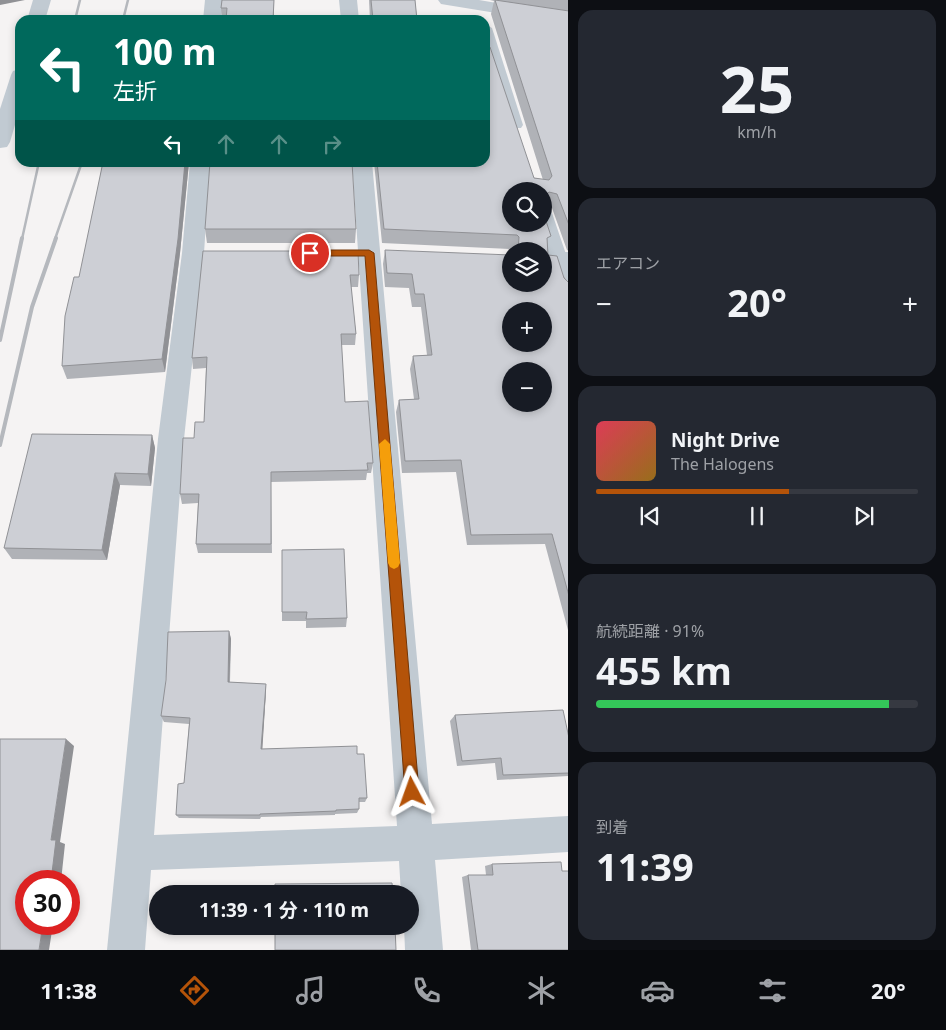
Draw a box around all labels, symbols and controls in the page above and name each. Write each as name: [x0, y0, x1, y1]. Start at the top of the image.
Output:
text: 100 m: [113, 28, 216, 75]
icon: left: [30, 35, 95, 100]
text: 25: [720, 44, 794, 132]
text: 左折: [113, 75, 157, 105]
text: km/h: [737, 121, 777, 143]
icon: left: [159, 130, 187, 158]
icon: ahead: [212, 130, 240, 158]
icon: ahead: [265, 130, 293, 158]
icon: right: [318, 130, 346, 158]
map controls: [502, 182, 552, 412]
button: search: [502, 182, 552, 232]
pin: [289, 232, 331, 274]
icon: arrive: [296, 239, 324, 267]
button: layers: [502, 242, 552, 292]
text: エアコン: [596, 252, 660, 274]
text: 20°: [727, 276, 787, 328]
text: −: [596, 284, 612, 322]
text: +: [902, 284, 918, 322]
button: +: [502, 302, 552, 352]
button: −: [502, 362, 552, 412]
text: Night Drive: [671, 427, 780, 453]
text: The Halogens: [671, 453, 774, 475]
icon: previous: [636, 502, 664, 530]
icon: pause: [743, 502, 771, 530]
icon: next: [850, 502, 878, 530]
text: 航続距離 · 91%: [596, 620, 704, 642]
text: 455 km: [596, 644, 732, 696]
position arrow: [385, 765, 437, 817]
text: 到着: [596, 816, 628, 838]
text: 11:39: [596, 840, 694, 892]
speed limit sign: 30: [15, 870, 80, 935]
text: 11:39 · 1 分 · 110 m: [199, 897, 369, 923]
icon: directions: [177, 973, 212, 1008]
icon: music: [293, 973, 328, 1008]
icon: phone: [409, 973, 444, 1008]
icon: climate: [524, 973, 559, 1008]
icon: car: [640, 973, 675, 1008]
icon: filters: [755, 973, 790, 1008]
text: 11:38: [40, 975, 97, 1005]
text: 20°: [871, 975, 906, 1005]

